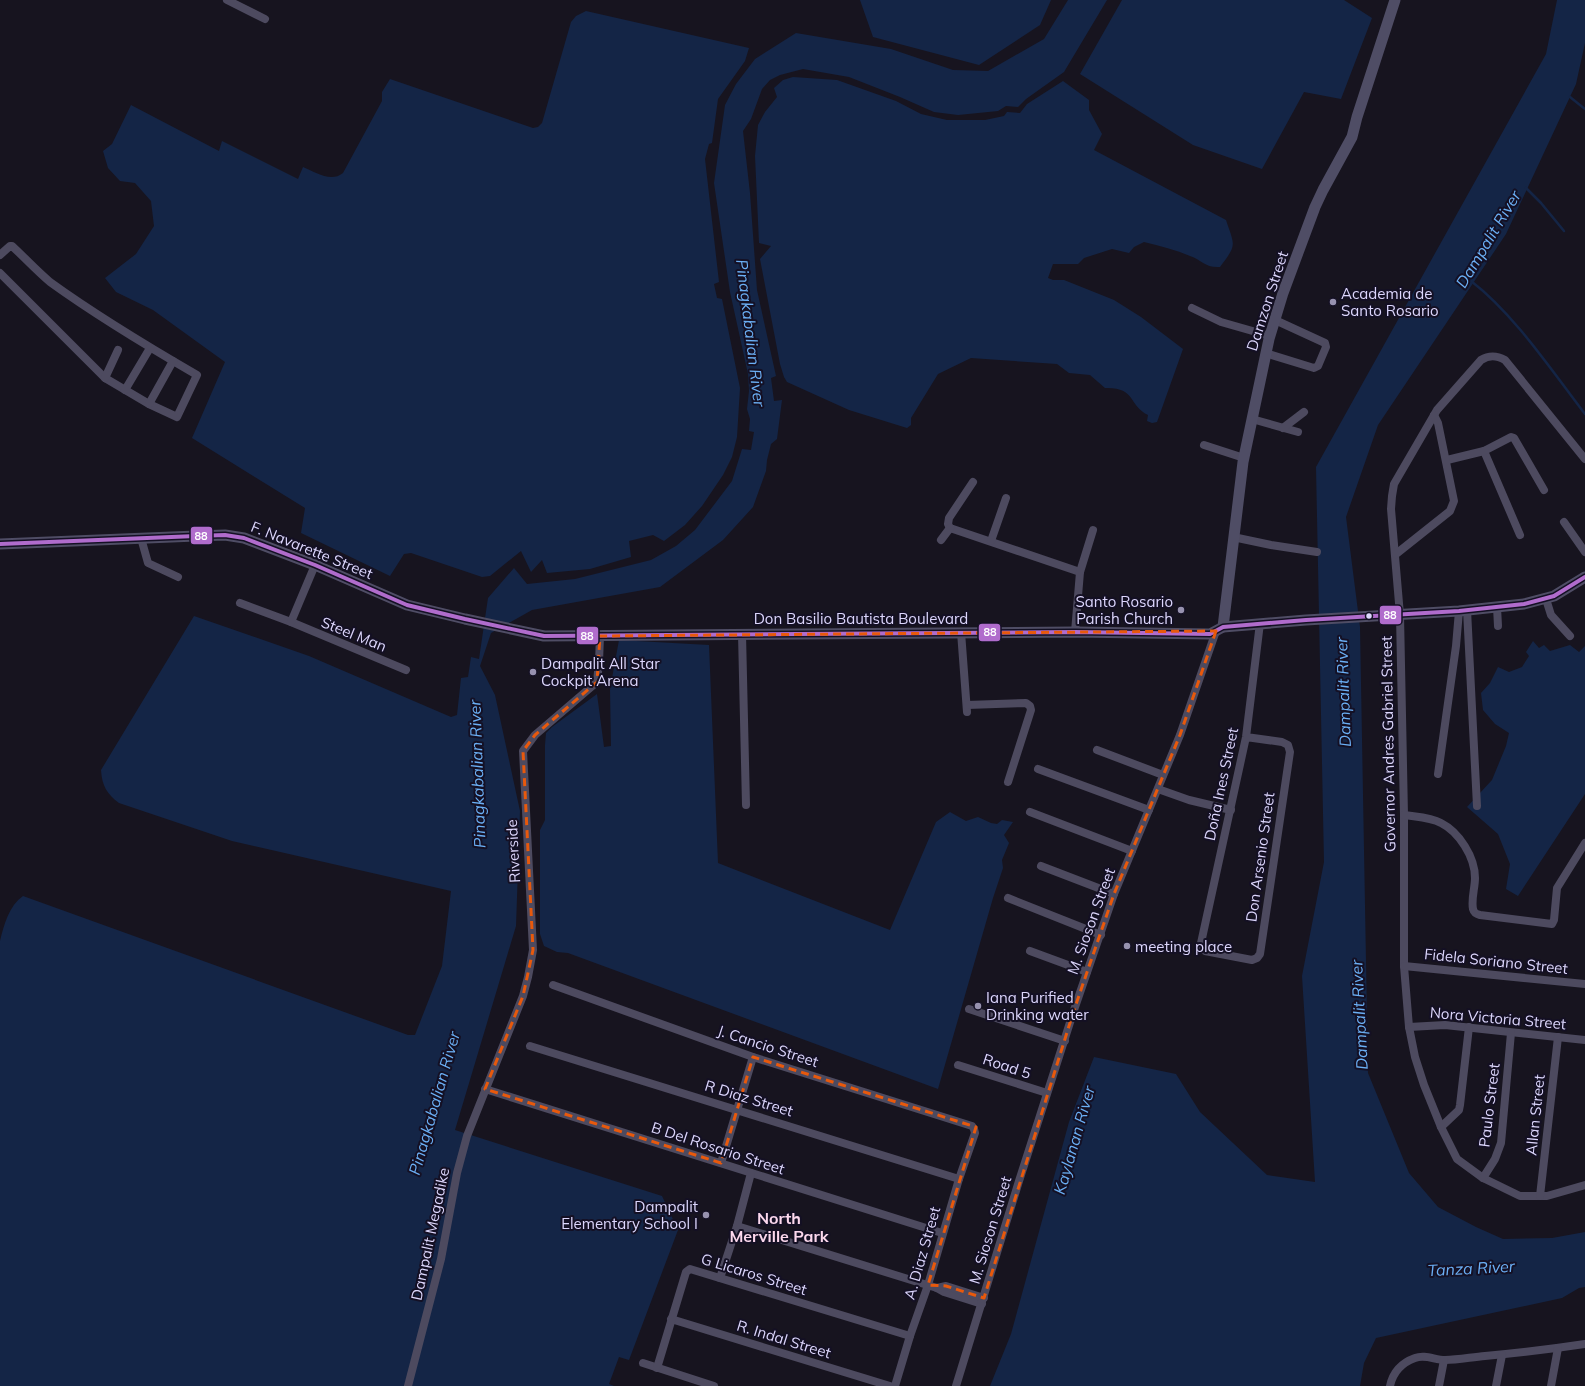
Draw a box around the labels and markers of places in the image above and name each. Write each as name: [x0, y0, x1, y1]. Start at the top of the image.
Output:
place label: Academia de Santo Rosario: [1341, 284, 1439, 320]
marker: Academia de Santo Rosario: [1328, 297, 1338, 307]
place label: Santo Rosario Parish Church: [1075, 592, 1173, 628]
marker: Santo Rosario Parish Church: [1176, 605, 1186, 615]
unlabelled marker: [1364, 611, 1374, 621]
place label: Dampalit All Star Cockpit Arena: [541, 654, 660, 690]
marker: Dampalit All Star Cockpit Arena: [528, 667, 538, 677]
place label: meeting place: [1135, 937, 1232, 956]
marker: meeting place: [1122, 941, 1132, 951]
place label: Iana Purified Drinking water: [986, 988, 1089, 1024]
marker: Iana Purified Drinking water: [973, 1001, 983, 1011]
place label: Dampalit Elementary School I: [561, 1197, 698, 1233]
marker: Dampalit Elementary School I: [701, 1210, 711, 1220]

